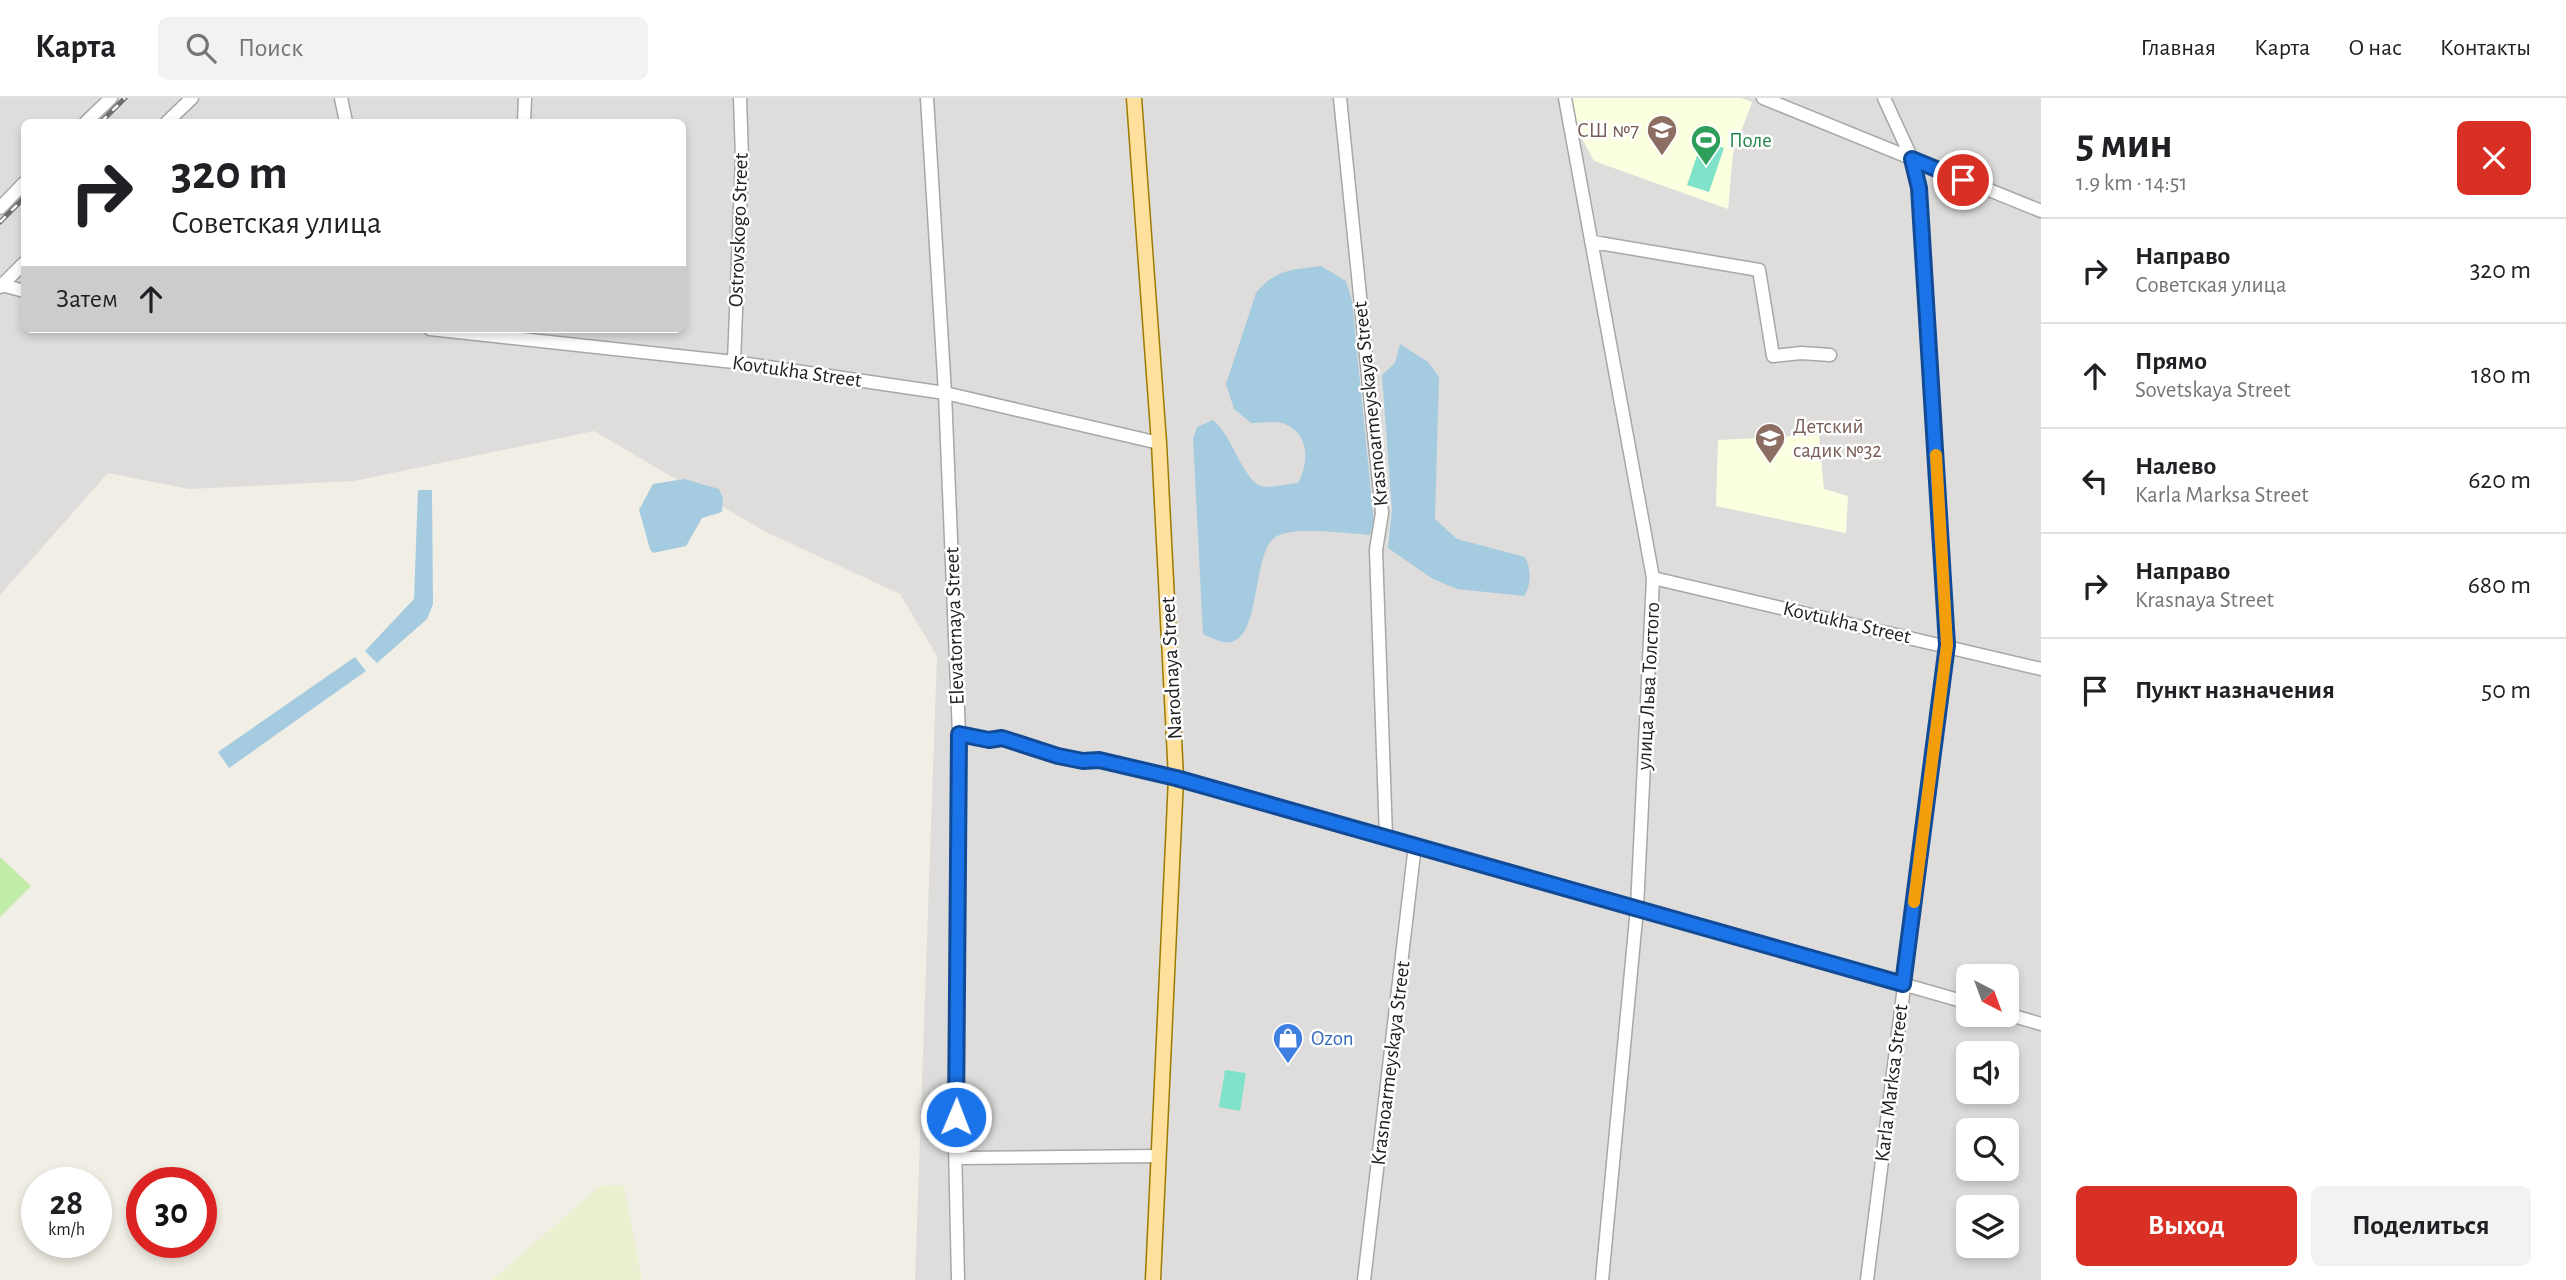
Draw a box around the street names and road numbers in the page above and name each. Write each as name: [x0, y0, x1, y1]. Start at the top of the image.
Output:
street label: Ostrovskogo Street: [725, 152, 752, 307]
street label: Krasnoarmeyskaya Street: [1349, 300, 1392, 507]
street label: Kovtukha Street: [731, 352, 863, 391]
street label: Elevatornaya Street: [941, 546, 968, 705]
street label: Narodnaya Street: [1157, 596, 1186, 740]
street label: Kovtukha Street: [1781, 598, 1913, 647]
street label: улица Льва Толстого: [1634, 601, 1663, 772]
street label: Krasnoarmeyskaya Street: [1368, 959, 1413, 1166]
street label: Karla Marksa Street: [1871, 1003, 1912, 1163]

